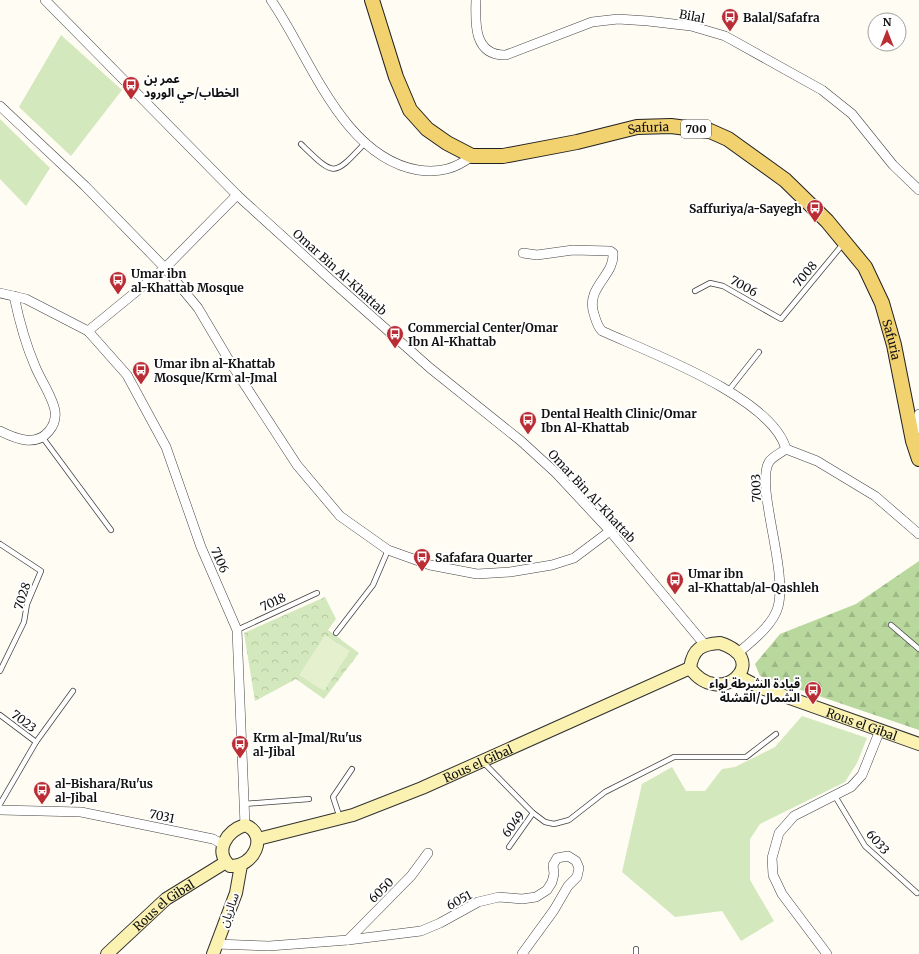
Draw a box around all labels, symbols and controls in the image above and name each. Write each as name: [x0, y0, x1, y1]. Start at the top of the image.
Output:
street label: Bilal: [678, 6, 706, 26]
bus stop icon: Balal/Safafra: [720, 7, 740, 32]
place label: Balal/Safafra: [743, 10, 820, 25]
north arrow: [867, 12, 907, 52]
text: N: [883, 15, 892, 29]
place label: عمر بن الخطاب/حي الورود: [144, 71, 239, 102]
bus stop icon: عمر بن الخطاب/حي الورود: [121, 75, 141, 100]
street label: Safuria: [626, 119, 670, 137]
road number: 700: [681, 120, 711, 138]
bus stop icon: Saffuriya/a-Sayegh: [805, 198, 825, 223]
place label: Saffuriya/a-Sayegh: [689, 201, 802, 216]
street label: Omar Bin Al-Khattab: [290, 226, 390, 318]
street label: 7008: [790, 258, 820, 290]
place label: Umar ibn al-Khattab Mosque: [131, 266, 244, 295]
bus stop icon: Umar ibn al-Khattab Mosque: [108, 270, 128, 295]
street label: 7006: [728, 272, 760, 300]
street label: Safuria: [879, 317, 904, 362]
place label: Commercial Center/Omar Ibn Al-Khattab: [408, 320, 559, 349]
bus stop icon: Commercial Center/Omar Ibn Al-Khattab: [385, 324, 405, 349]
place label: Umar ibn al-Khattab Mosque/Krm al-Jmal: [154, 356, 277, 385]
bus stop icon: Umar ibn al-Khattab Mosque/Krm al-Jmal: [131, 360, 151, 385]
place label: Dental Health Clinic/Omar Ibn Al-Khattab: [541, 406, 697, 435]
bus stop icon: Dental Health Clinic/Omar Ibn Al-Khattab: [518, 410, 538, 435]
street label: Omar Bin Al-Khattab: [545, 446, 639, 546]
street label: 7003: [748, 473, 764, 502]
street label: 7106: [208, 545, 232, 575]
bus stop icon: Safafara Quarter: [412, 547, 432, 572]
place label: Safafara Quarter: [435, 550, 533, 565]
place label: Umar ibn al-Khattab/al-Qashleh: [688, 566, 819, 595]
bus stop icon: Umar ibn al-Khattab/al-Qashleh: [665, 570, 685, 595]
street label: 7028: [11, 580, 33, 612]
street label: 7018: [258, 590, 288, 614]
place label: قيادة الشرطة لواء الشمال/القشلة: [709, 676, 800, 705]
bus stop icon: قيادة الشرطة لواء الشمال/القشلة: [803, 680, 823, 705]
street label: Rous el Gibal: [824, 704, 900, 743]
street label: 7023: [9, 707, 40, 735]
place label: Krm al-Jmal/Ru'us al-Jibal: [253, 730, 362, 759]
bus stop icon: Krm al-Jmal/Ru'us al-Jibal: [230, 734, 250, 759]
street label: Rous el Gibal: [441, 741, 515, 785]
place label: al-Bishara/Ru'us al-Jibal: [55, 776, 153, 805]
bus stop icon: al-Bishara/Ru'us al-Jibal: [32, 780, 52, 805]
street label: 7031: [148, 806, 177, 826]
street label: 6049: [498, 808, 528, 840]
street label: 6033: [863, 827, 893, 857]
street label: 6050: [365, 874, 397, 906]
street label: Rous el Gibal: [130, 876, 197, 934]
street label: 6051: [444, 887, 475, 913]
street label: سالزيان: [216, 891, 242, 929]

